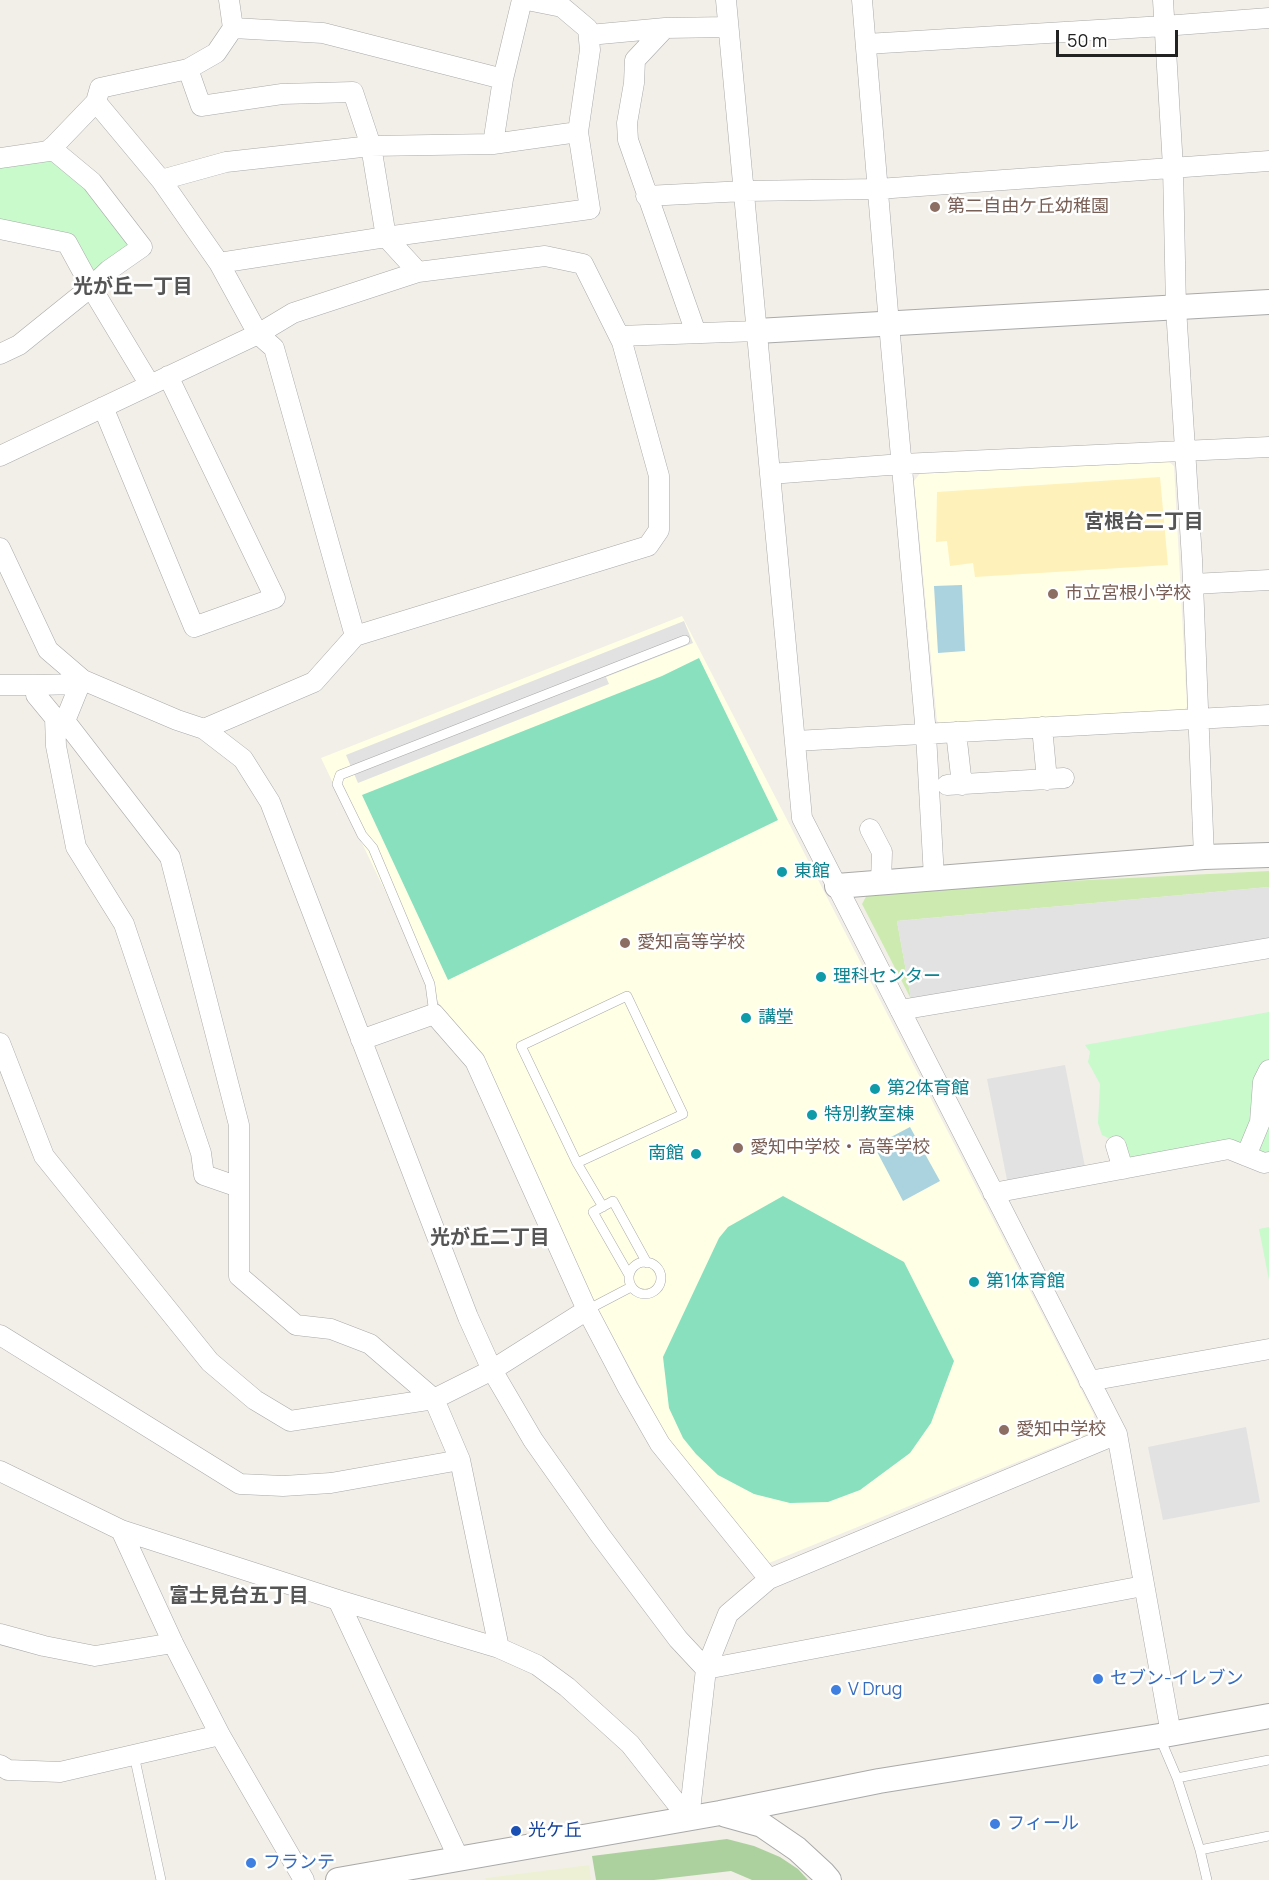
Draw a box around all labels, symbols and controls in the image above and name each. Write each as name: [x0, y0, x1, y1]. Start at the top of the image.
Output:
scale bar: [1059, 18, 1180, 56]
text: 50 m: [1067, 28, 1107, 52]
place label: 第二自由ケ丘幼稚園: [947, 196, 1109, 218]
marker: 第二自由ケ丘幼稚園: [928, 200, 942, 214]
district label: 光が丘一丁目: [73, 275, 193, 299]
district label: 宮根台二丁目: [1084, 510, 1204, 534]
place label: 市立宮根小学校: [1065, 583, 1191, 605]
marker: 市立宮根小学校: [1046, 587, 1060, 601]
place label: 東館: [794, 861, 830, 883]
marker: 東館: [775, 865, 789, 879]
place label: 愛知高等学校: [637, 932, 745, 954]
marker: 愛知高等学校: [618, 936, 632, 950]
place label: 理科センター: [833, 966, 941, 988]
marker: 理科センター: [814, 970, 828, 984]
place label: 講堂: [758, 1007, 794, 1029]
marker: 講堂: [739, 1011, 753, 1025]
place label: 第2体育館: [887, 1078, 969, 1100]
marker: 第2体育館: [868, 1082, 882, 1096]
place label: 特別教室棟: [824, 1104, 914, 1126]
marker: 特別教室棟: [805, 1108, 819, 1122]
place label: 愛知中学校・高等学校: [750, 1137, 930, 1159]
marker: 愛知中学校・高等学校: [731, 1141, 745, 1155]
place label: 南館: [648, 1143, 684, 1165]
marker: 南館: [689, 1147, 703, 1161]
district label: 光が丘二丁目: [430, 1226, 550, 1250]
place label: 第1体育館: [986, 1271, 1065, 1293]
marker: 第1体育館: [967, 1275, 981, 1289]
place label: 愛知中学校: [1016, 1419, 1106, 1441]
marker: 愛知中学校: [997, 1423, 1011, 1437]
district label: 富士見台五丁目: [169, 1584, 309, 1608]
place label: セブン-イレブン: [1110, 1668, 1244, 1690]
marker: セブン-イレブン: [1091, 1672, 1105, 1686]
place label: V Drug: [848, 1679, 902, 1701]
marker: V Drug: [829, 1683, 843, 1697]
place label: フィール: [1007, 1813, 1079, 1835]
marker: フィール: [988, 1817, 1002, 1831]
place label: 光ケ丘: [528, 1820, 582, 1842]
marker: 光ケ丘: [509, 1824, 523, 1838]
place label: フランテ: [263, 1852, 335, 1874]
marker: フランテ: [244, 1856, 258, 1870]

